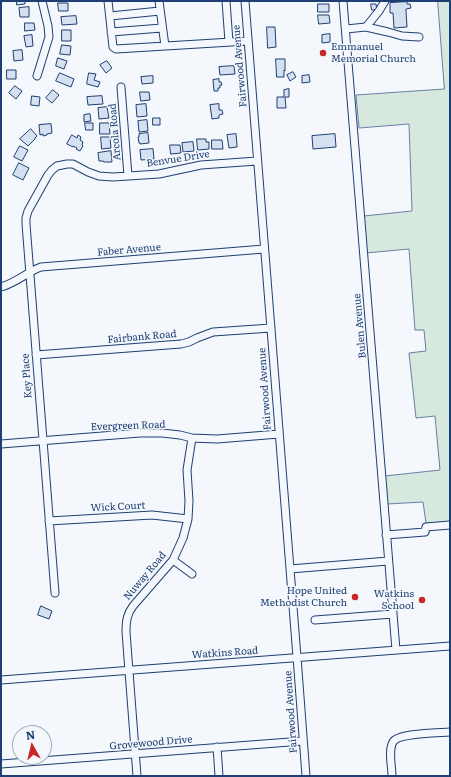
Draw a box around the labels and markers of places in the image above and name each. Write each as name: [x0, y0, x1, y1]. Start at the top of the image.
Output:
place label: Emmanuel Memorial Church: [331, 41, 416, 64]
marker: Emmanuel Memorial Church: [318, 48, 328, 58]
place label: Hope United Methodist Church: [260, 585, 347, 608]
place label: Watkins School: [374, 588, 414, 612]
marker: Hope United Methodist Church: [350, 592, 360, 602]
marker: Watkins School: [417, 595, 427, 605]

